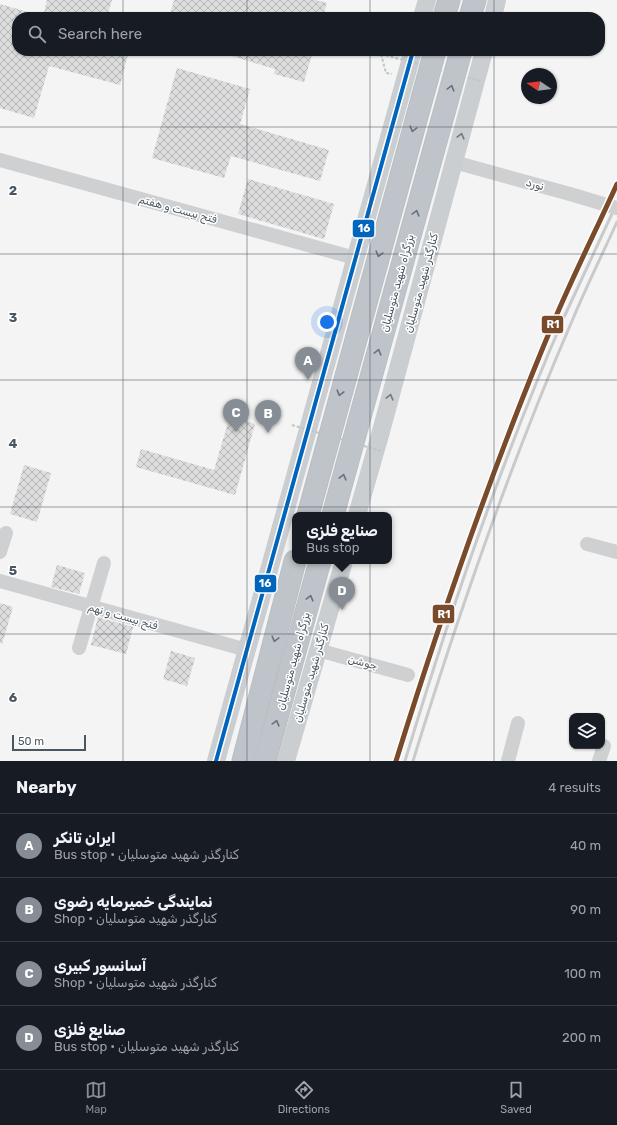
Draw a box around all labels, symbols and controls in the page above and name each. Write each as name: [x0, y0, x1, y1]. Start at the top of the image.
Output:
search box: [12, 12, 605, 56]
icon: search: [26, 23, 48, 45]
text: Search here: [58, 25, 142, 43]
north arrow: [521, 68, 557, 104]
one-way arrow: [446, 85, 455, 92]
one-way arrow: [410, 126, 418, 132]
one-way arrow: [456, 133, 464, 140]
street label: نورد: [524, 176, 545, 194]
text: 2: [9, 183, 17, 198]
street label: فتح بیست و هفتم: [137, 193, 218, 228]
one-way arrow: [411, 210, 420, 217]
line badge: 16: [352, 219, 375, 238]
text: 16: [358, 222, 370, 235]
street label: کنارگذر شهید متوسلیان: [402, 232, 442, 335]
street label: بزرگراه شهید متوسلیان: [378, 233, 418, 334]
one-way arrow: [375, 251, 384, 258]
text: 3: [9, 310, 18, 325]
your location: [317, 312, 337, 332]
line badge: R1: [541, 315, 564, 334]
text: R1: [546, 318, 560, 331]
pin: A: [295, 347, 321, 380]
one-way arrow: [373, 349, 382, 356]
one-way arrow: [337, 390, 345, 396]
one-way arrow: [385, 394, 394, 401]
pin: C: [223, 399, 249, 432]
pin: B: [255, 400, 281, 433]
text: 4: [9, 436, 18, 451]
one-way arrow: [338, 474, 347, 481]
popup: [292, 512, 392, 564]
text: صنایع فلزی: [306, 522, 378, 540]
text: Bus stop: [306, 540, 359, 555]
text: 5: [9, 563, 17, 578]
line badge: 16: [254, 574, 277, 593]
text: 16: [259, 577, 271, 590]
pin: D: [329, 577, 355, 610]
one-way arrow: [305, 595, 314, 602]
street label: فتح بیست و نهم: [86, 600, 159, 635]
line badge: R1: [432, 604, 455, 624]
text: R1: [437, 608, 451, 621]
street label: بزرگراه شهید متوسلیان: [274, 611, 314, 712]
street label: کنارگذر شهید متوسلیان: [291, 622, 333, 724]
one-way arrow: [271, 636, 280, 643]
street label: جوشن: [346, 652, 379, 674]
text: 6: [9, 690, 18, 705]
map controls: [569, 713, 605, 749]
button: layers: [569, 713, 605, 749]
one-way arrow: [271, 720, 280, 727]
scale bar: [12, 733, 86, 752]
text: 50 m: [18, 735, 44, 748]
text: Nearby: [16, 777, 77, 797]
text: 4 results: [548, 780, 601, 795]
text: ایران تانکر: [54, 829, 116, 847]
text: A: [24, 838, 34, 853]
text: 40 m: [570, 838, 601, 853]
text: Bus stop · کنارگذر شهید متوسلیان: [54, 847, 239, 862]
text: نمایندگی خمیرمایه رضوی: [54, 893, 213, 911]
text: B: [24, 902, 34, 917]
text: 90 m: [570, 902, 601, 917]
text: Shop · کنارگذر شهید متوسلیان: [54, 911, 217, 926]
text: آسانسور کبیری: [54, 957, 146, 975]
text: C: [24, 966, 34, 981]
text: 100 m: [564, 966, 601, 981]
text: Shop · کنارگذر شهید متوسلیان: [54, 975, 217, 990]
text: صنایع فلزی: [54, 1021, 126, 1039]
text: D: [24, 1030, 34, 1045]
text: 200 m: [562, 1030, 601, 1045]
text: Bus stop · کنارگذر شهید متوسلیان: [54, 1039, 239, 1054]
tab: Map: [85, 1079, 107, 1116]
tab: Directions: [278, 1079, 330, 1116]
tab: Saved: [500, 1079, 532, 1116]

